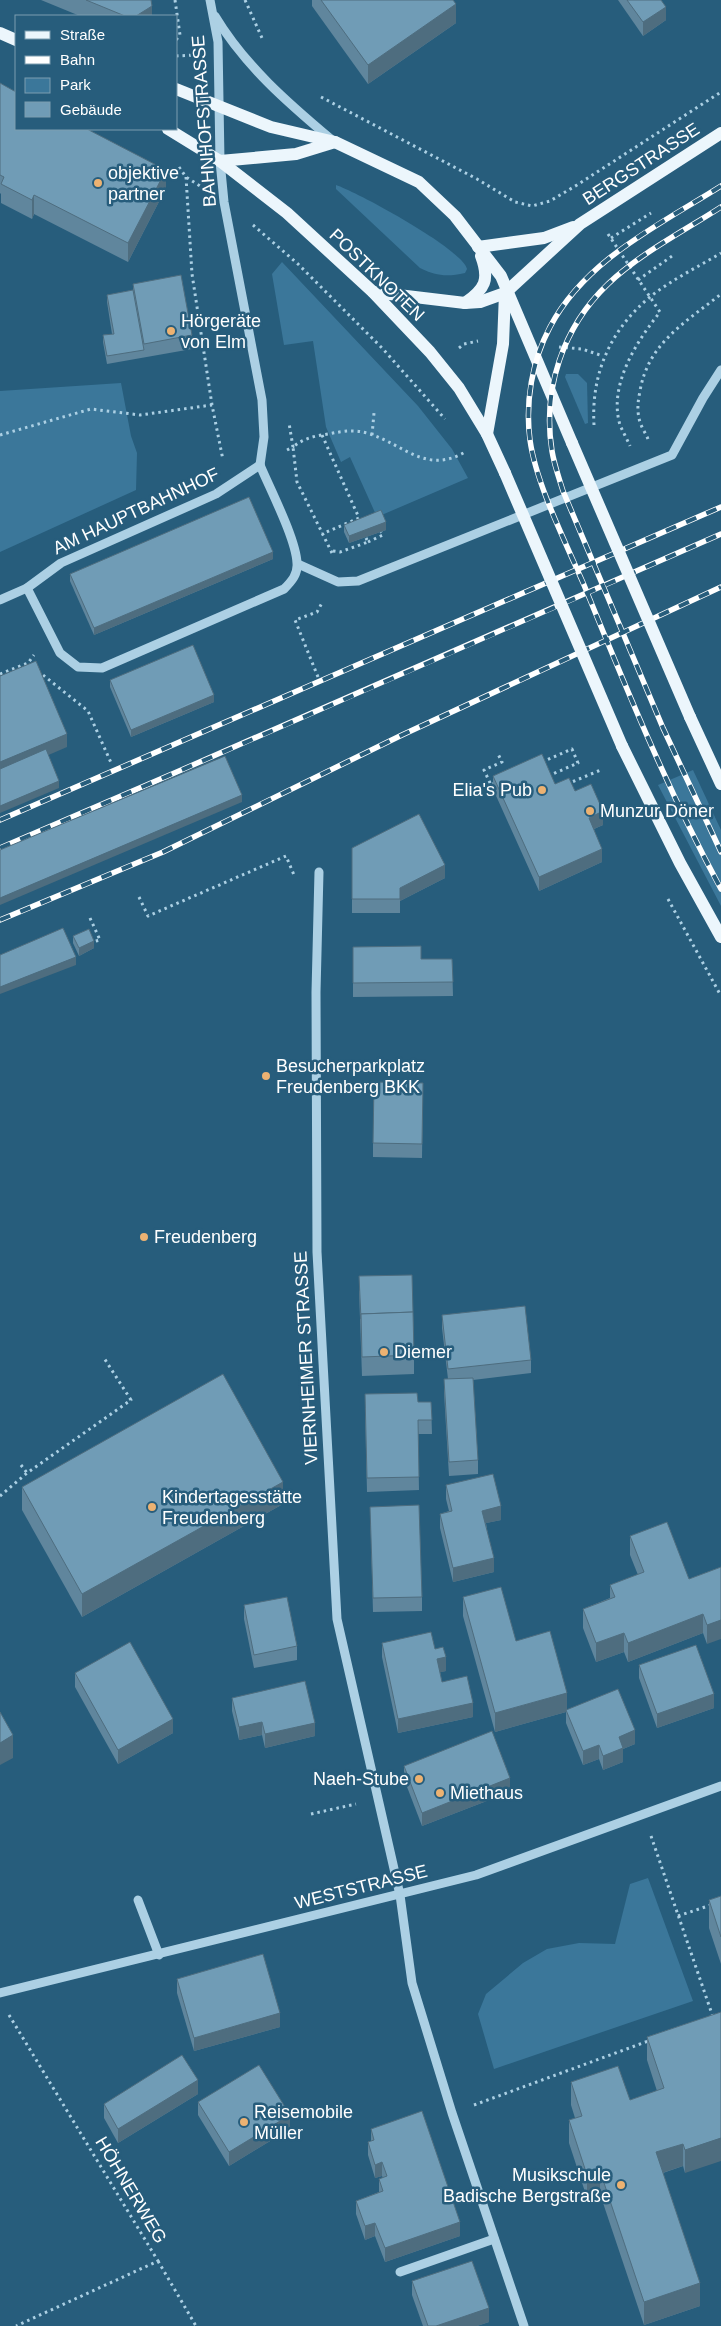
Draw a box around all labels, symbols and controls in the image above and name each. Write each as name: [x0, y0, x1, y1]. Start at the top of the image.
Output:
legend: [15, 15, 178, 130]
text: Straße: [60, 26, 105, 43]
street label: BAHNHOFSTRASSE: [188, 34, 220, 208]
text: Bahn: [60, 51, 95, 68]
text: Park: [60, 76, 91, 93]
text: Gebäude: [60, 101, 122, 118]
street label: BERGSTRASSE: [579, 119, 703, 209]
place label: objektive partner: [108, 163, 179, 204]
marker: objektive partner: [92, 177, 104, 189]
street label: POSTKNOTEN: [325, 225, 429, 325]
place label: Hörgeräte von Elm: [181, 311, 261, 352]
marker: Hörgeräte von Elm: [165, 325, 177, 337]
street label: AM HAUPTBAHNHOF: [50, 464, 222, 558]
place label: Elia's Pub: [453, 780, 532, 800]
marker: Elia's Pub: [536, 784, 548, 796]
place label: Munzur Döner: [600, 801, 714, 821]
marker: Munzur Döner: [584, 805, 596, 817]
place label: Besucherparkplatz Freudenberg BKK: [276, 1056, 425, 1097]
marker: Besucherparkplatz Freudenberg BKK: [260, 1070, 272, 1082]
place label: Freudenberg: [154, 1227, 257, 1247]
marker: Freudenberg: [138, 1231, 150, 1243]
street label: VIERNHEIMER STRASSE: [290, 1251, 322, 1465]
place label: Diemer: [394, 1342, 452, 1362]
marker: Diemer: [378, 1346, 390, 1358]
place label: Kindertagesstätte Freudenberg: [162, 1487, 302, 1528]
marker: Kindertagesstätte Freudenberg: [146, 1501, 158, 1513]
place label: Naeh-Stube: [313, 1769, 409, 1789]
marker: Naeh-Stube: [413, 1773, 425, 1785]
place label: Miethaus: [450, 1783, 523, 1803]
marker: Miethaus: [434, 1787, 446, 1799]
street label: WESTSTRASSE: [293, 1861, 429, 1913]
place label: Reisemobile Müller: [254, 2102, 353, 2143]
marker: Reisemobile Müller: [238, 2116, 250, 2128]
street label: HÖHNERWEG: [91, 2133, 171, 2247]
place label: Musikschule Badische Bergstraße: [443, 2165, 611, 2206]
marker: Musikschule Badische Bergstraße: [615, 2179, 627, 2191]

